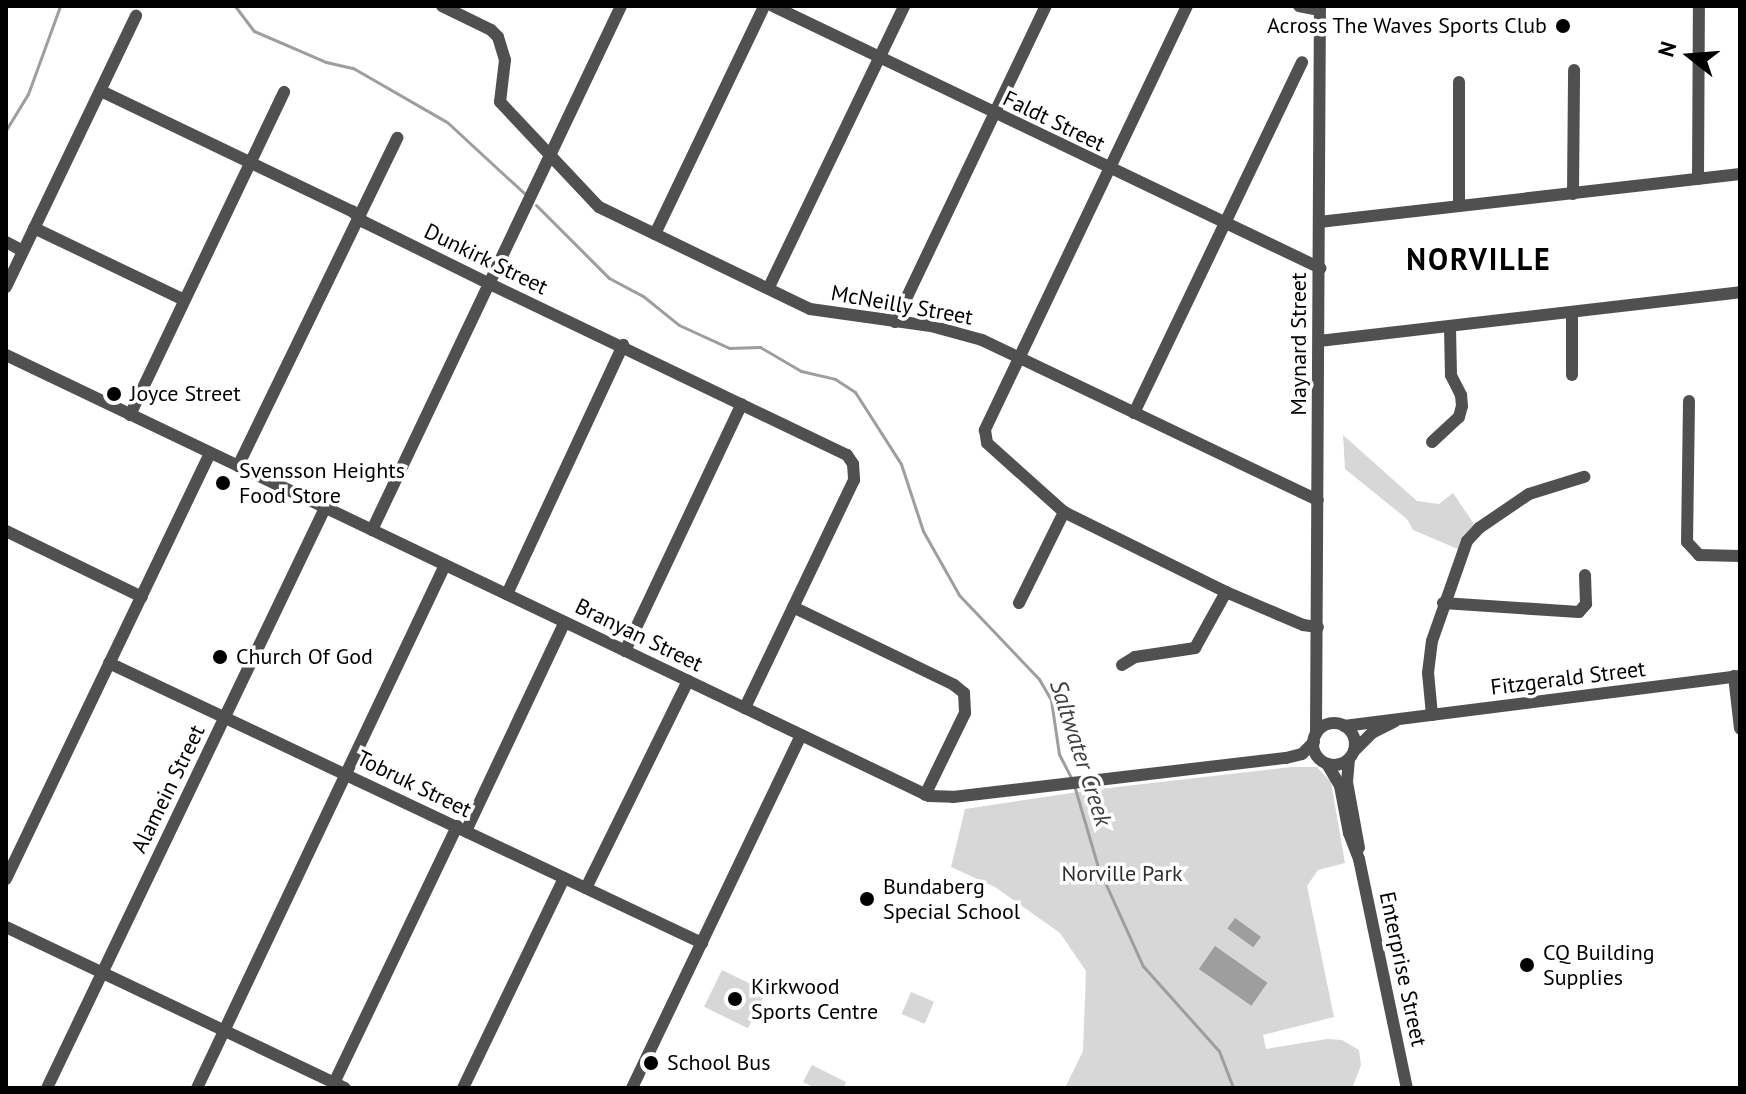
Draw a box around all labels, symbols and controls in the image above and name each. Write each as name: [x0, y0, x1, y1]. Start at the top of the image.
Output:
place label: Across The Waves Sports Club: [1266, 13, 1547, 39]
north arrow: [1650, 16, 1730, 96]
marker: Across The Waves Sports Club: [1554, 17, 1572, 35]
text: N: [1652, 38, 1683, 60]
street label: Faldt Street: [999, 85, 1109, 157]
street label: Dunkirk Street: [420, 218, 552, 300]
district label: NORVILLE: [1406, 241, 1552, 277]
street label: Maynard Street: [1286, 273, 1312, 415]
street label: McNeilly Street: [829, 279, 975, 331]
place label: Joyce Street: [130, 381, 241, 407]
marker: Joyce Street: [105, 385, 123, 403]
place label: Svensson Heights Food Store: [239, 457, 405, 508]
marker: Svensson Heights Food Store: [214, 474, 232, 492]
street label: Branyan Street: [571, 593, 707, 677]
place label: Church Of God: [236, 644, 373, 670]
marker: Church Of God: [211, 648, 229, 666]
street label: Fitzgerald Street: [1489, 655, 1647, 701]
water label: Saltwater Creek: [1044, 676, 1118, 830]
street label: Alamein Street: [126, 721, 210, 857]
street label: Tobruk Street: [352, 745, 476, 823]
park label: Norville Park: [1062, 861, 1182, 887]
place label: Bundaberg Special School: [883, 873, 1020, 924]
street label: Enterprise Street: [1374, 889, 1432, 1049]
marker: Bundaberg Special School: [858, 890, 876, 908]
place label: CQ Building Supplies: [1543, 939, 1655, 990]
marker: CQ Building Supplies: [1518, 956, 1536, 974]
place label: Kirkwood Sports Centre: [751, 973, 878, 1024]
marker: Kirkwood Sports Centre: [726, 990, 744, 1008]
place label: School Bus: [667, 1050, 770, 1076]
marker: School Bus: [642, 1054, 660, 1072]

